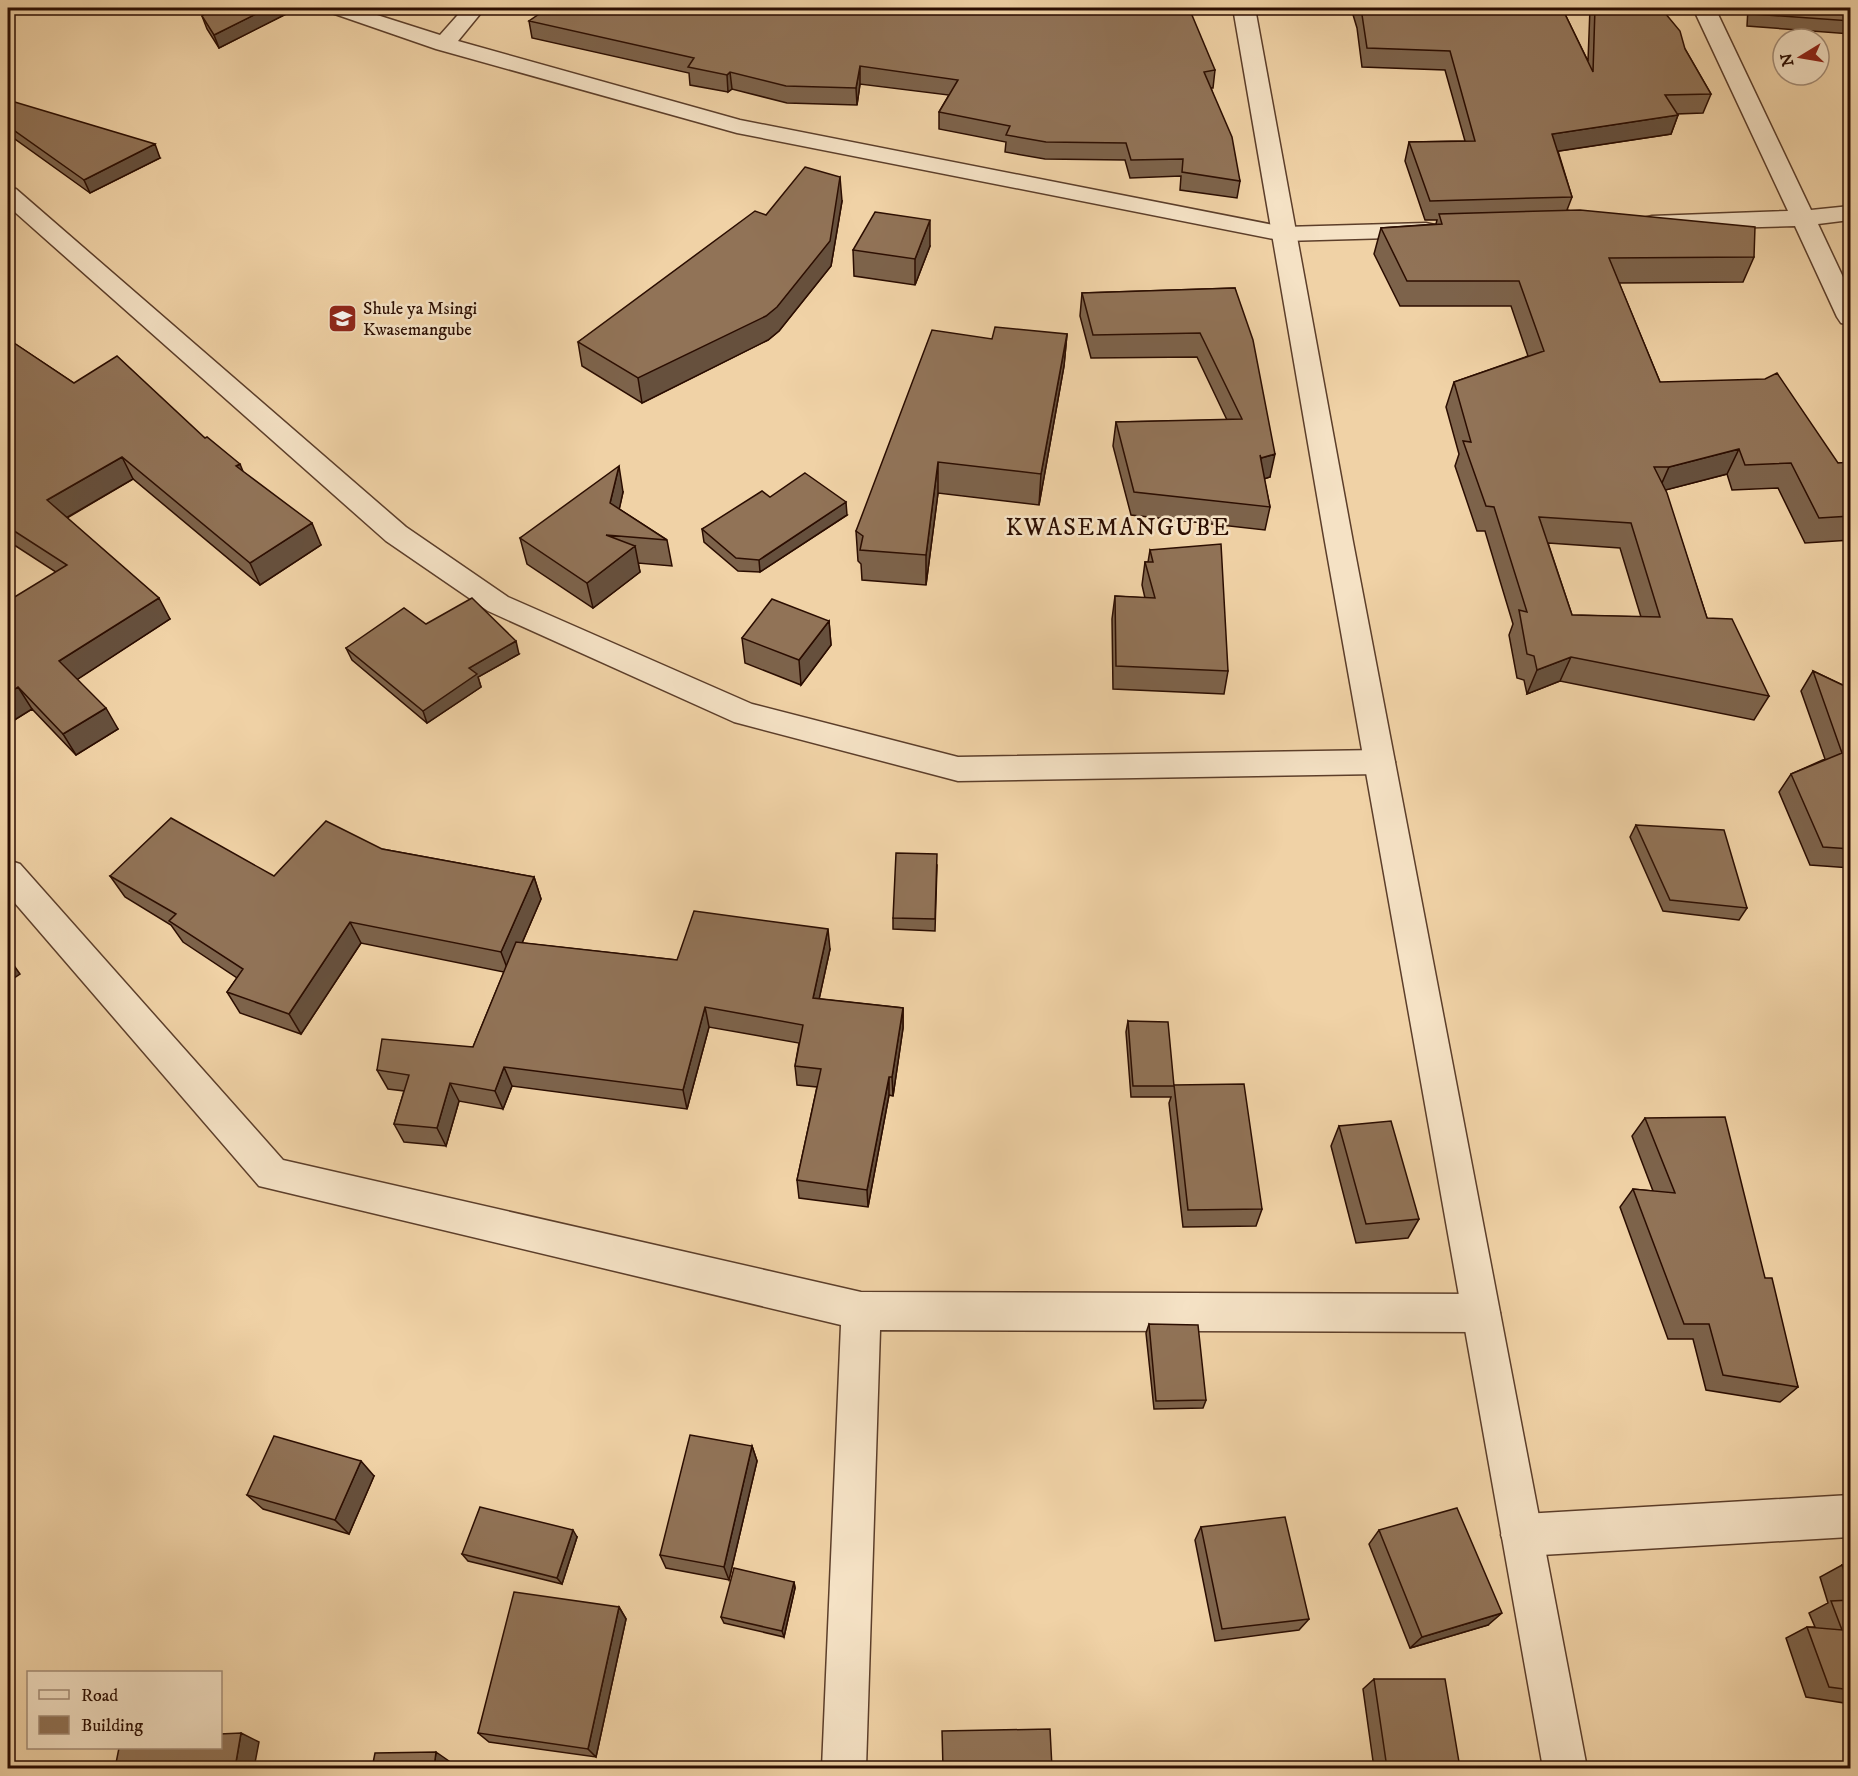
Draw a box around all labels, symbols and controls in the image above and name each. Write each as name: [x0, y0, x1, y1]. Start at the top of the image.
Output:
north arrow: [1771, 27, 1831, 87]
text: N: [1776, 51, 1798, 68]
place label: Shule ya Msingi Kwasemangube: [363, 298, 477, 341]
school or university icon: Shule ya Msingi Kwasemangube: [326, 302, 358, 334]
district label: KWASEMANGUBE: [1006, 513, 1230, 543]
legend: [27, 1671, 222, 1749]
text: Road: [81, 1685, 118, 1707]
text: Building: [81, 1715, 143, 1737]

